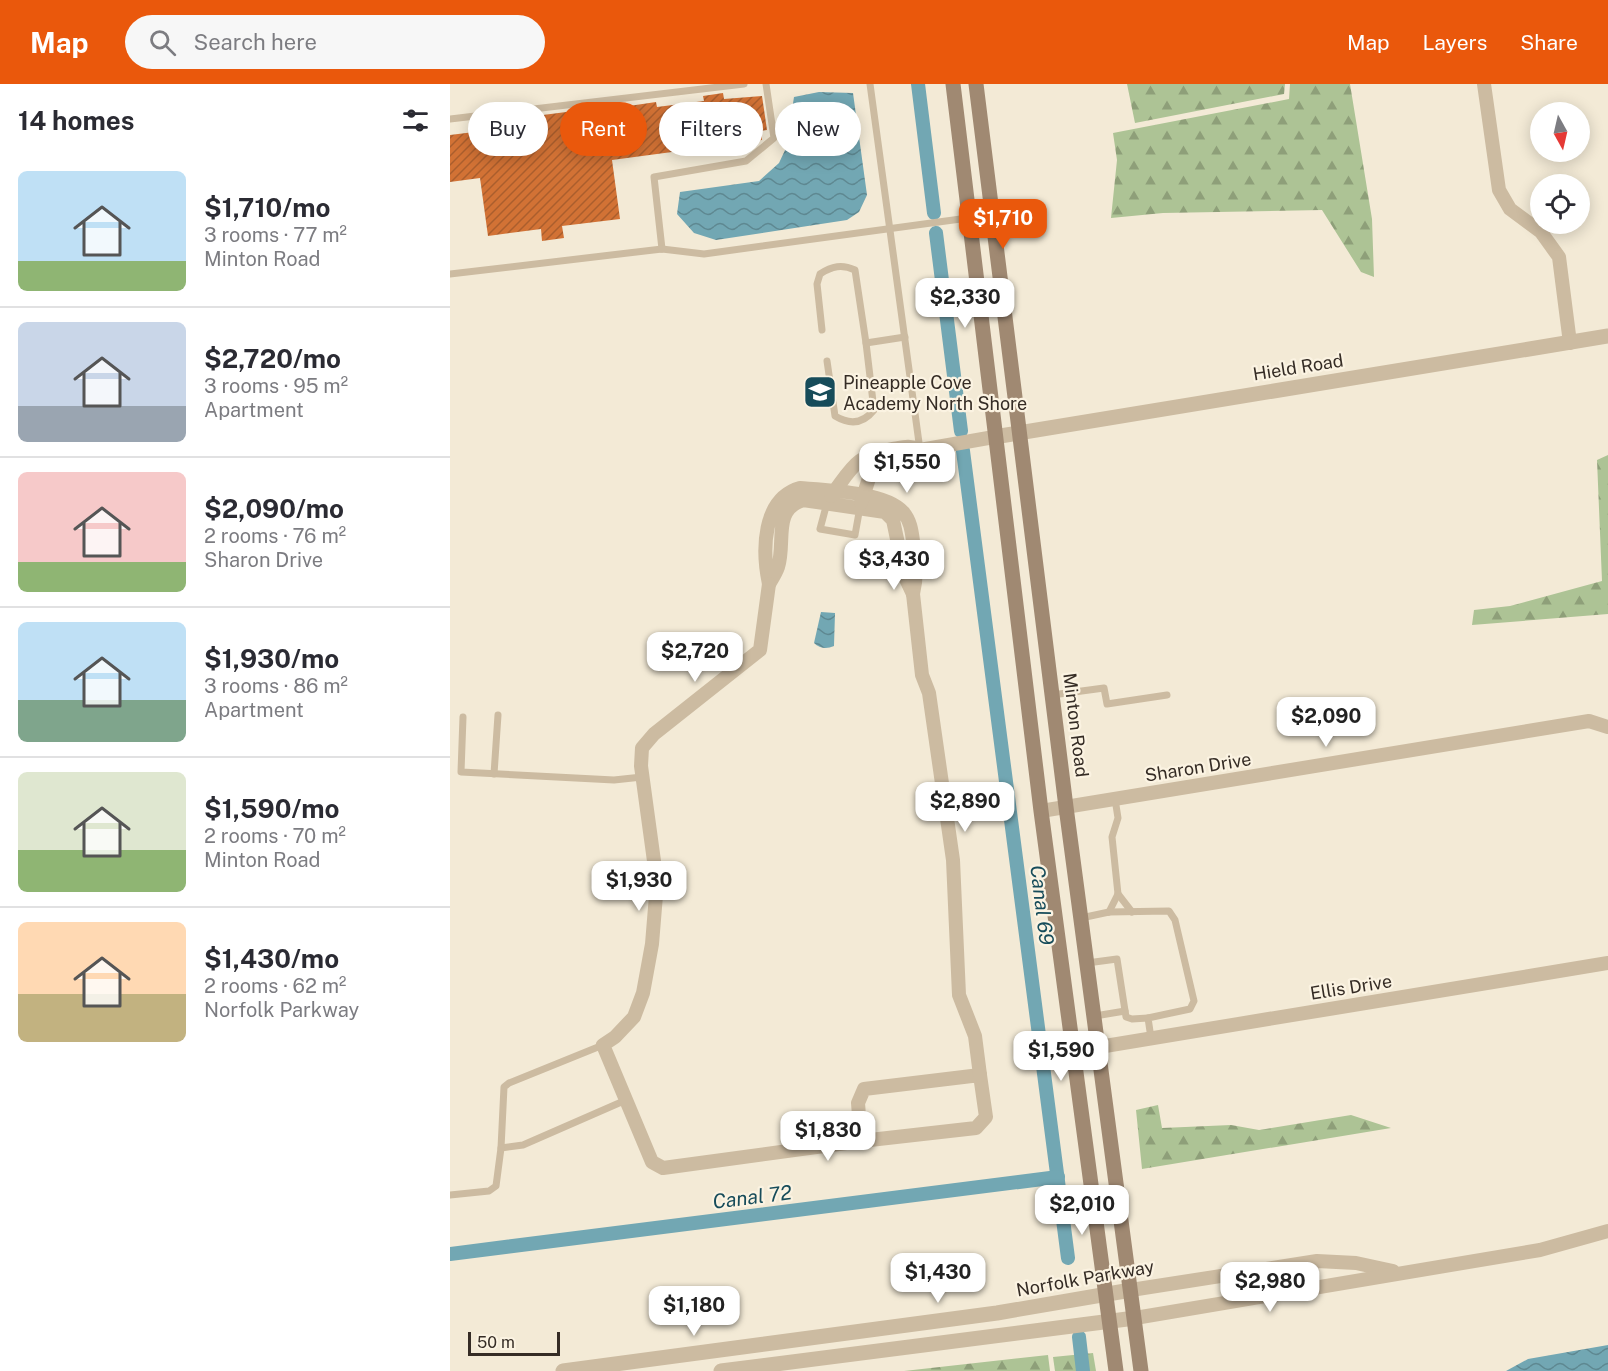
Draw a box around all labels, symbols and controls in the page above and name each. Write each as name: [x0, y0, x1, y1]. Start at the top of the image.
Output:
search box: [125, 15, 545, 69]
text: Map: [30, 26, 89, 59]
icon: search: [146, 26, 179, 59]
text: Search here: [194, 29, 317, 55]
text: Map: [1347, 30, 1390, 55]
text: Layers: [1423, 30, 1487, 55]
text: Share: [1520, 30, 1578, 55]
chip: Buy: [468, 102, 548, 156]
chip: Rent: [560, 102, 647, 156]
chip: Filters: [659, 102, 763, 156]
chip: New: [775, 102, 861, 156]
north arrow: [1530, 102, 1590, 162]
map controls: [1530, 102, 1590, 234]
icon: filters: [399, 104, 432, 137]
text: 14 homes: [18, 105, 134, 136]
button: locate: [1530, 174, 1590, 234]
text: $1,710/mo: [204, 192, 330, 223]
icon: home: [66, 195, 138, 267]
pin: $1,710: [954, 199, 1052, 250]
text: $1,710: [973, 206, 1033, 230]
text: 3 rooms · 77 m²: [204, 223, 347, 247]
text: Minton Road: [204, 247, 321, 271]
pin: $2,330: [916, 278, 1014, 329]
text: $2,330: [929, 285, 1001, 309]
text: $2,720/mo: [204, 343, 341, 374]
icon: home: [66, 346, 138, 418]
street label: Hield Road: [1251, 349, 1345, 385]
place label: Pineapple Cove Academy North Shore: [843, 372, 1027, 414]
text: 3 rooms · 95 m²: [204, 374, 348, 398]
school or university icon: Pineapple Cove Academy North Shore: [802, 374, 838, 410]
text: Apartment: [204, 398, 304, 422]
pin: $1,550: [858, 443, 956, 494]
text: $1,550: [873, 450, 941, 474]
text: $2,090/mo: [204, 493, 344, 524]
icon: home: [66, 496, 138, 568]
text: 2 rooms · 76 m²: [204, 524, 346, 548]
pin: $3,430: [845, 540, 943, 591]
text: $3,430: [858, 547, 930, 571]
text: Sharon Drive: [204, 548, 323, 572]
pin: $2,720: [646, 632, 744, 683]
text: $2,720: [661, 639, 729, 663]
text: $1,930/mo: [204, 643, 339, 674]
icon: home: [66, 646, 138, 718]
street label: Minton Road: [1059, 672, 1093, 778]
text: 3 rooms · 86 m²: [204, 674, 348, 698]
pin: $2,090: [1277, 697, 1375, 748]
text: Apartment: [204, 698, 304, 722]
text: $2,090: [1291, 704, 1361, 728]
street label: Sharon Drive: [1143, 748, 1253, 786]
pin: $2,890: [916, 782, 1014, 833]
text: $2,890: [929, 789, 1001, 813]
text: $1,590/mo: [204, 793, 340, 824]
icon: home: [66, 796, 138, 868]
text: 2 rooms · 70 m²: [204, 824, 346, 848]
text: Minton Road: [204, 848, 321, 872]
pin: $1,930: [590, 861, 688, 912]
water label: Canal 69: [1025, 864, 1059, 946]
text: $1,930: [606, 868, 672, 892]
text: $1,430/mo: [204, 943, 339, 974]
icon: home: [66, 946, 138, 1018]
street label: Ellis Drive: [1309, 970, 1393, 1004]
text: 2 rooms · 62 m²: [204, 974, 346, 998]
text: Norfolk Parkway: [204, 998, 359, 1022]
pin: $1,590: [1012, 1031, 1110, 1082]
text: $1,590: [1027, 1038, 1095, 1062]
pin: $1,830: [779, 1111, 877, 1162]
text: $1,830: [794, 1118, 862, 1142]
water label: Canal 72: [711, 1180, 793, 1214]
pin: $2,010: [1033, 1185, 1131, 1236]
text: $2,010: [1049, 1192, 1115, 1216]
pin: $1,430: [889, 1253, 987, 1304]
street label: Norfolk Parkway: [1014, 1255, 1156, 1300]
text: $1,430: [905, 1260, 971, 1284]
pin: $2,980: [1221, 1262, 1319, 1313]
text: $2,980: [1234, 1269, 1306, 1293]
pin: $1,180: [645, 1286, 743, 1337]
text: $1,180: [663, 1293, 725, 1317]
scale bar: [468, 1329, 560, 1356]
text: 50 m: [477, 1333, 515, 1352]

